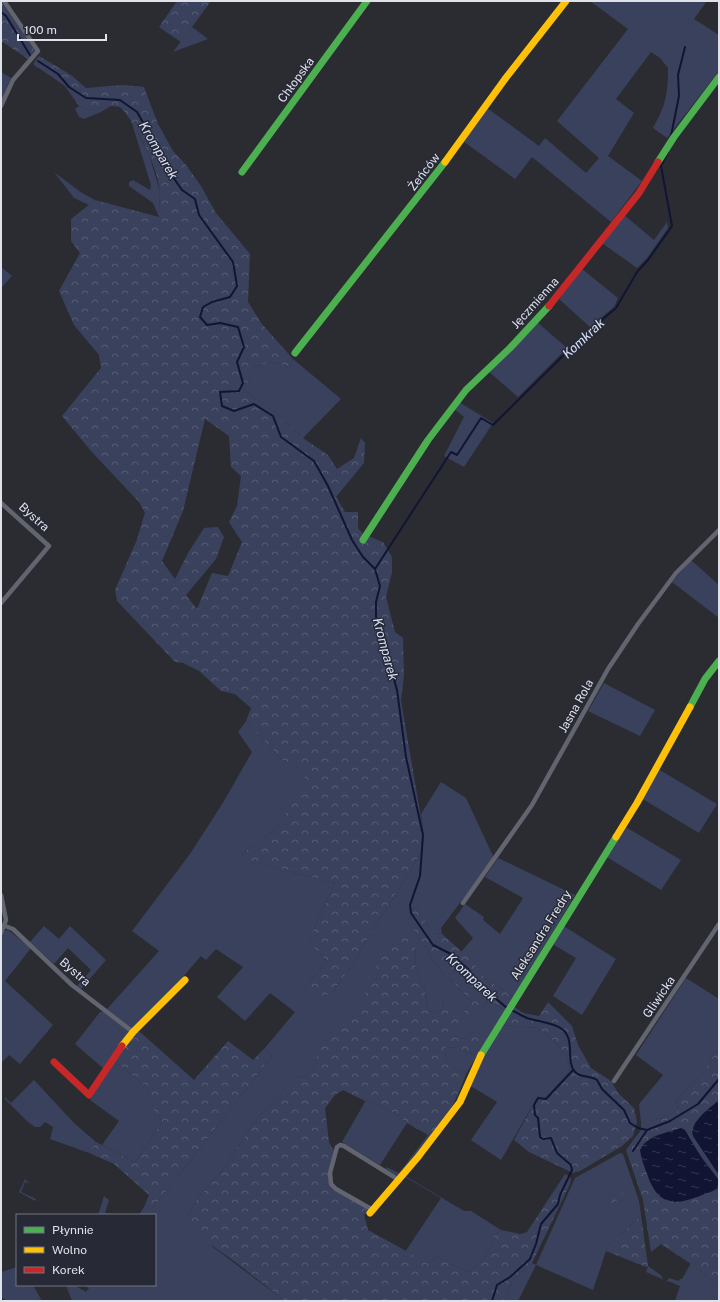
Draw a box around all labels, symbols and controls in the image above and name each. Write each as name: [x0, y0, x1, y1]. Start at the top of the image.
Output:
scale bar: [18, 16, 106, 42]
text: 100 m: [24, 23, 57, 37]
street label: Chłopska: [275, 55, 317, 105]
water label: Kromparek: [136, 119, 181, 182]
street label: Żeńców: [405, 150, 443, 194]
street label: Jęczmienna: [508, 274, 562, 332]
water label: Komkrak: [559, 315, 607, 361]
street label: Bystra: [16, 500, 52, 534]
water label: Kromparek: [370, 616, 401, 682]
street label: Jasna Rola: [556, 677, 596, 735]
street label: Aleksandra Fredry: [508, 887, 575, 982]
water label: Kromparek: [443, 950, 500, 1005]
street label: Bystra: [57, 955, 93, 989]
street label: Gliwicka: [640, 973, 678, 1021]
legend: [16, 1214, 156, 1286]
text: Płynnie: [52, 1223, 94, 1237]
text: Wolno: [52, 1243, 87, 1257]
text: Korek: [52, 1263, 85, 1277]

